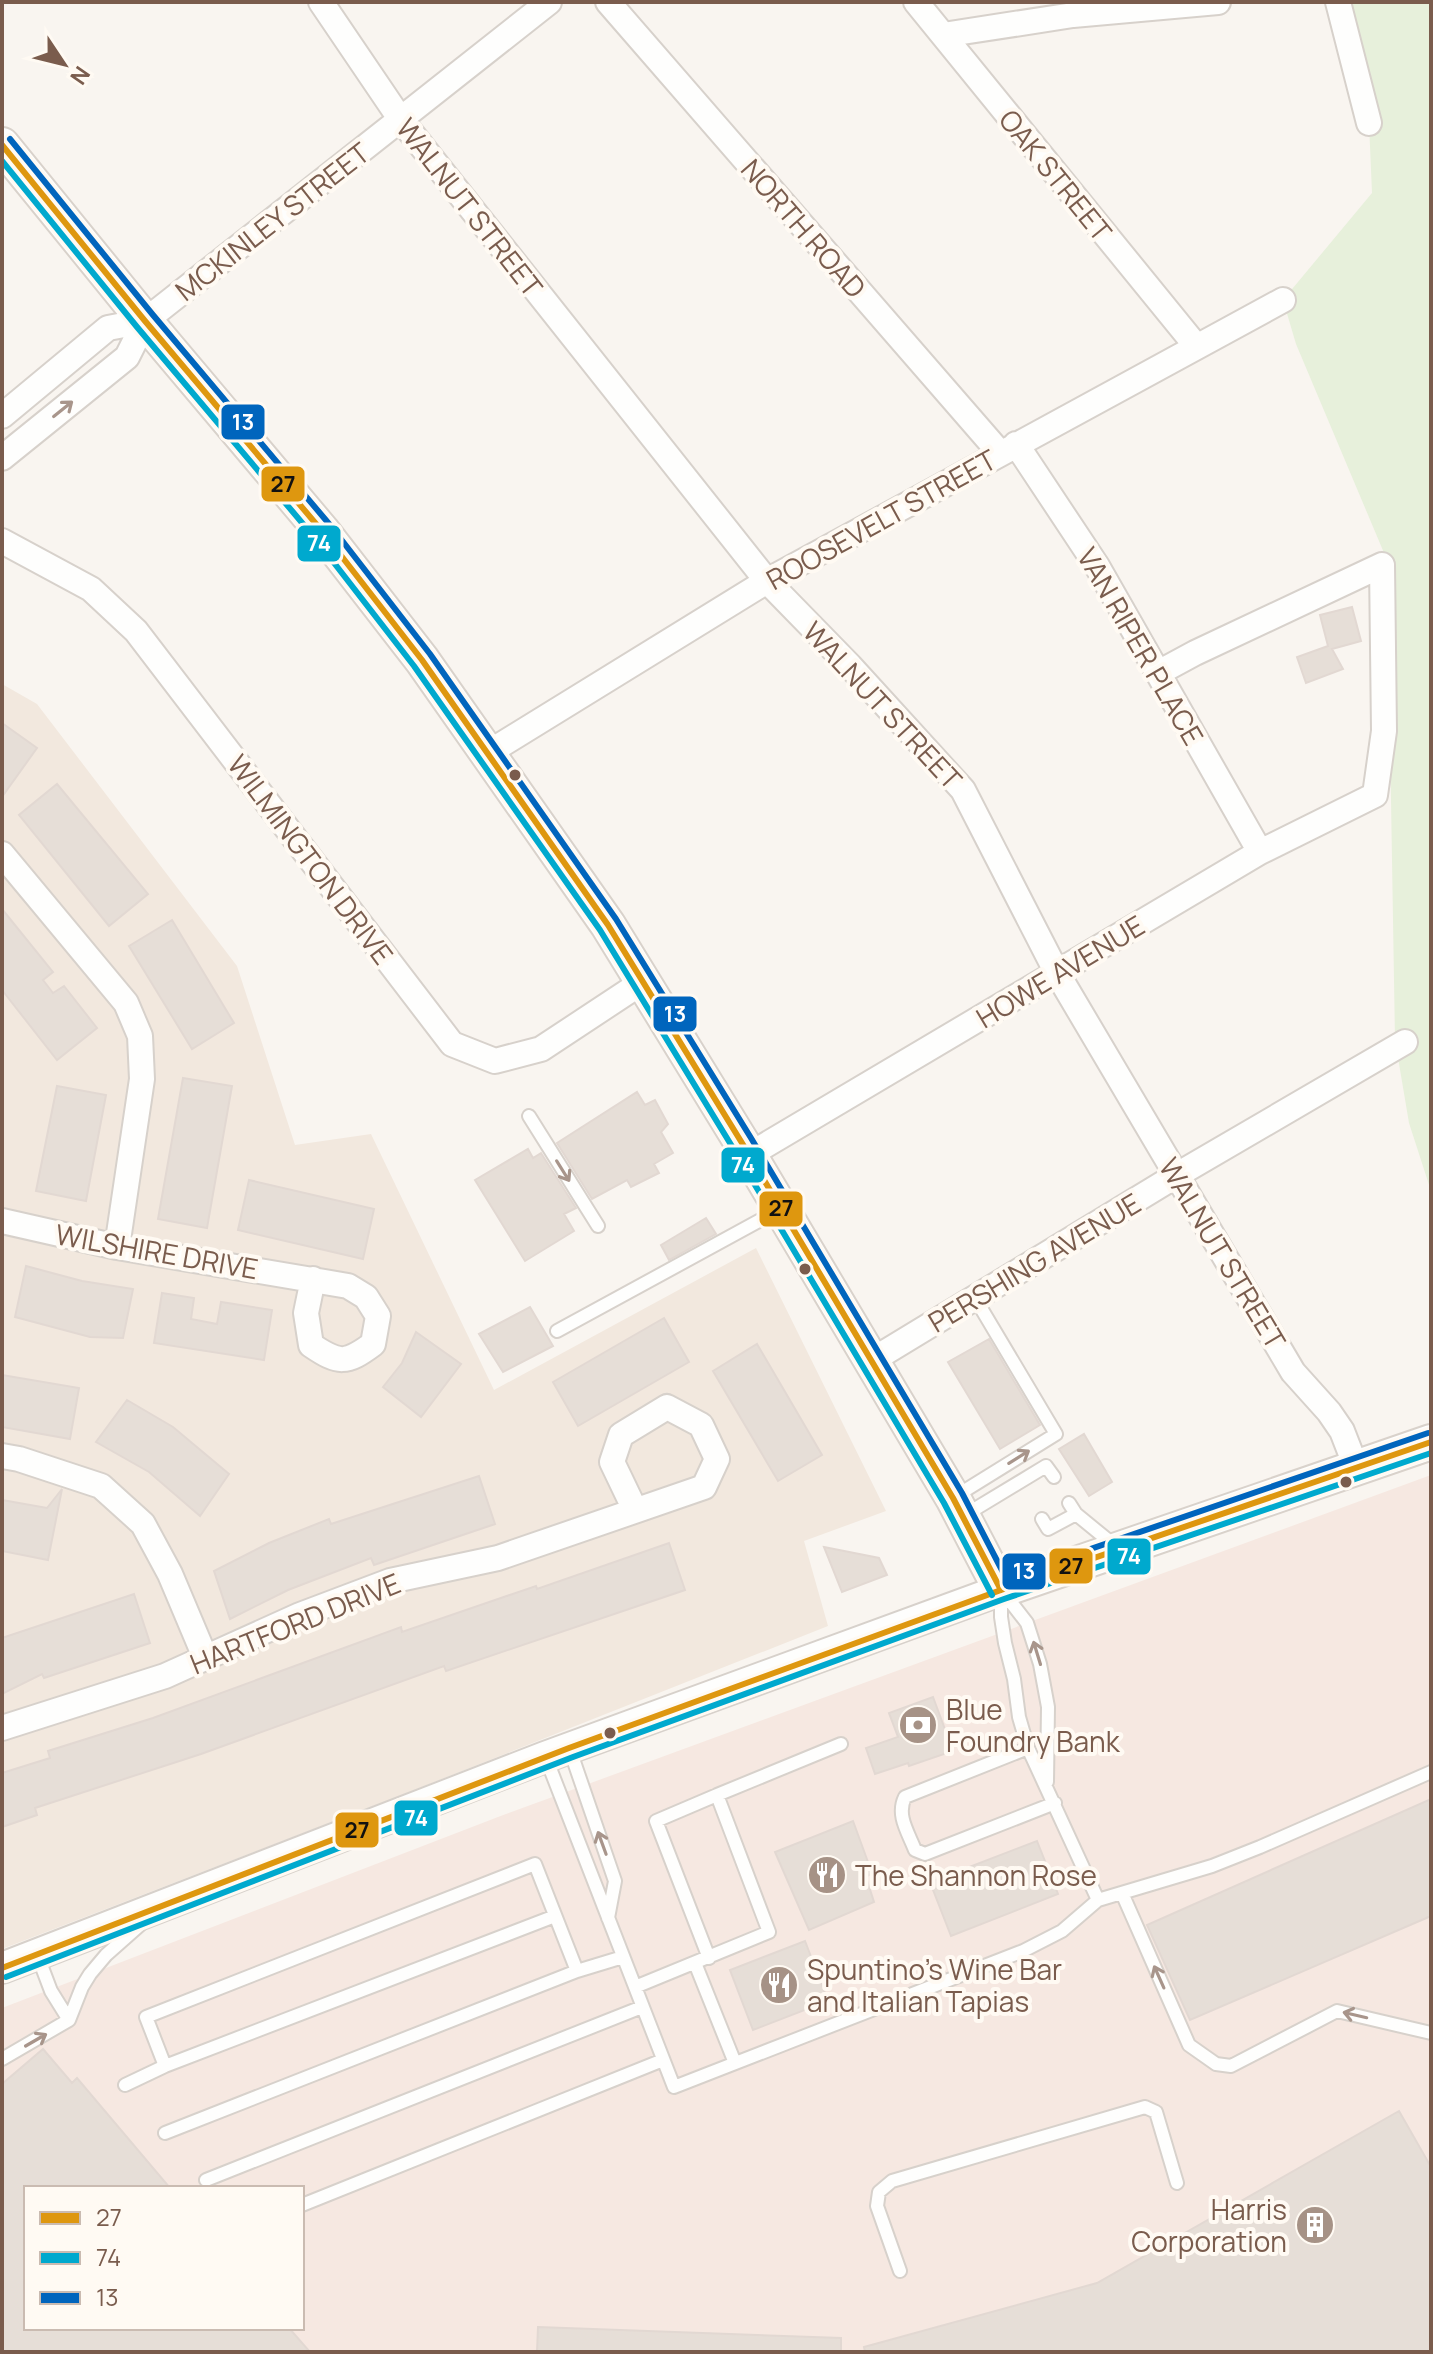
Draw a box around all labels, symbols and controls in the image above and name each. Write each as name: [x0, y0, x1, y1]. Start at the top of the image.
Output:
north arrow: [24, 24, 104, 104]
text: N: [64, 60, 97, 91]
street label: OAK STREET: [991, 101, 1121, 249]
street label: WALNUT STREET: [388, 110, 552, 304]
street label: MCKINLEY STREET: [167, 133, 377, 309]
street label: NORTH ROAD: [733, 150, 875, 306]
one-way arrow: [52, 400, 73, 418]
line badge: 13: [220, 403, 266, 441]
text: 13: [232, 407, 254, 437]
street label: ROOSEVELT STREET: [759, 440, 1003, 598]
line badge: 27: [260, 465, 306, 503]
text: 27: [271, 469, 295, 499]
line badge: 74: [296, 524, 342, 563]
text: 74: [307, 528, 331, 558]
street label: VAN RIPER PLACE: [1069, 540, 1213, 752]
street label: WALNUT STREET: [795, 613, 971, 797]
street label: WILMINGTON DRIVE: [220, 747, 402, 971]
unlabelled marker: [507, 767, 523, 783]
street label: HOWE AVENUE: [969, 906, 1151, 1036]
line badge: 13: [652, 995, 698, 1033]
text: 13: [664, 999, 686, 1029]
line badge: 74: [720, 1146, 766, 1184]
text: 74: [731, 1150, 755, 1180]
street label: WALNUT STREET: [1151, 1150, 1295, 1356]
one-way arrow: [556, 1159, 572, 1182]
street label: PERSHING AVENUE: [921, 1184, 1147, 1340]
line badge: 27: [758, 1190, 804, 1228]
text: 27: [769, 1193, 793, 1223]
street label: WILSHIRE DRIVE: [53, 1214, 261, 1288]
unlabelled marker: [797, 1261, 813, 1277]
one-way arrow: [1008, 1448, 1030, 1465]
unlabelled marker: [1338, 1474, 1354, 1490]
line badge: 74: [1106, 1537, 1152, 1576]
text: 74: [1117, 1541, 1141, 1571]
line badge: 27: [1048, 1547, 1094, 1585]
text: 27: [1059, 1551, 1083, 1581]
line badge: 13: [1001, 1552, 1047, 1591]
text: 13: [1013, 1556, 1035, 1586]
street label: HARTFORD DRIVE: [184, 1564, 406, 1682]
one-way arrow: [1028, 1640, 1043, 1665]
place label: Blue Foundry Bank: [946, 1690, 1121, 1760]
bank icon: Blue Foundry Bank: [897, 1704, 939, 1746]
unlabelled marker: [602, 1725, 618, 1741]
line badge: 74: [393, 1799, 439, 1837]
text: 74: [404, 1803, 428, 1833]
line badge: 27: [334, 1811, 380, 1849]
text: 27: [345, 1815, 369, 1845]
one-way arrow: [593, 1831, 608, 1856]
restaurant icon: The Shannon Rose: [806, 1854, 848, 1896]
place label: The Shannon Rose: [855, 1856, 1097, 1894]
place label: Spuntino's Wine Bar and Italian Tapias: [807, 1950, 1062, 2020]
restaurant icon: Spuntino's Wine Bar and Italian Tapias: [758, 1964, 800, 2006]
one-way arrow: [1151, 1965, 1166, 1990]
one-way arrow: [1343, 2007, 1368, 2022]
one-way arrow: [24, 2032, 47, 2048]
legend: [24, 2186, 304, 2330]
place label: Harris Corporation: [1131, 2190, 1287, 2260]
text: 27: [96, 2200, 122, 2233]
building icon: Harris Corporation: [1294, 2204, 1336, 2246]
text: 74: [96, 2240, 121, 2273]
text: 13: [96, 2280, 119, 2313]

